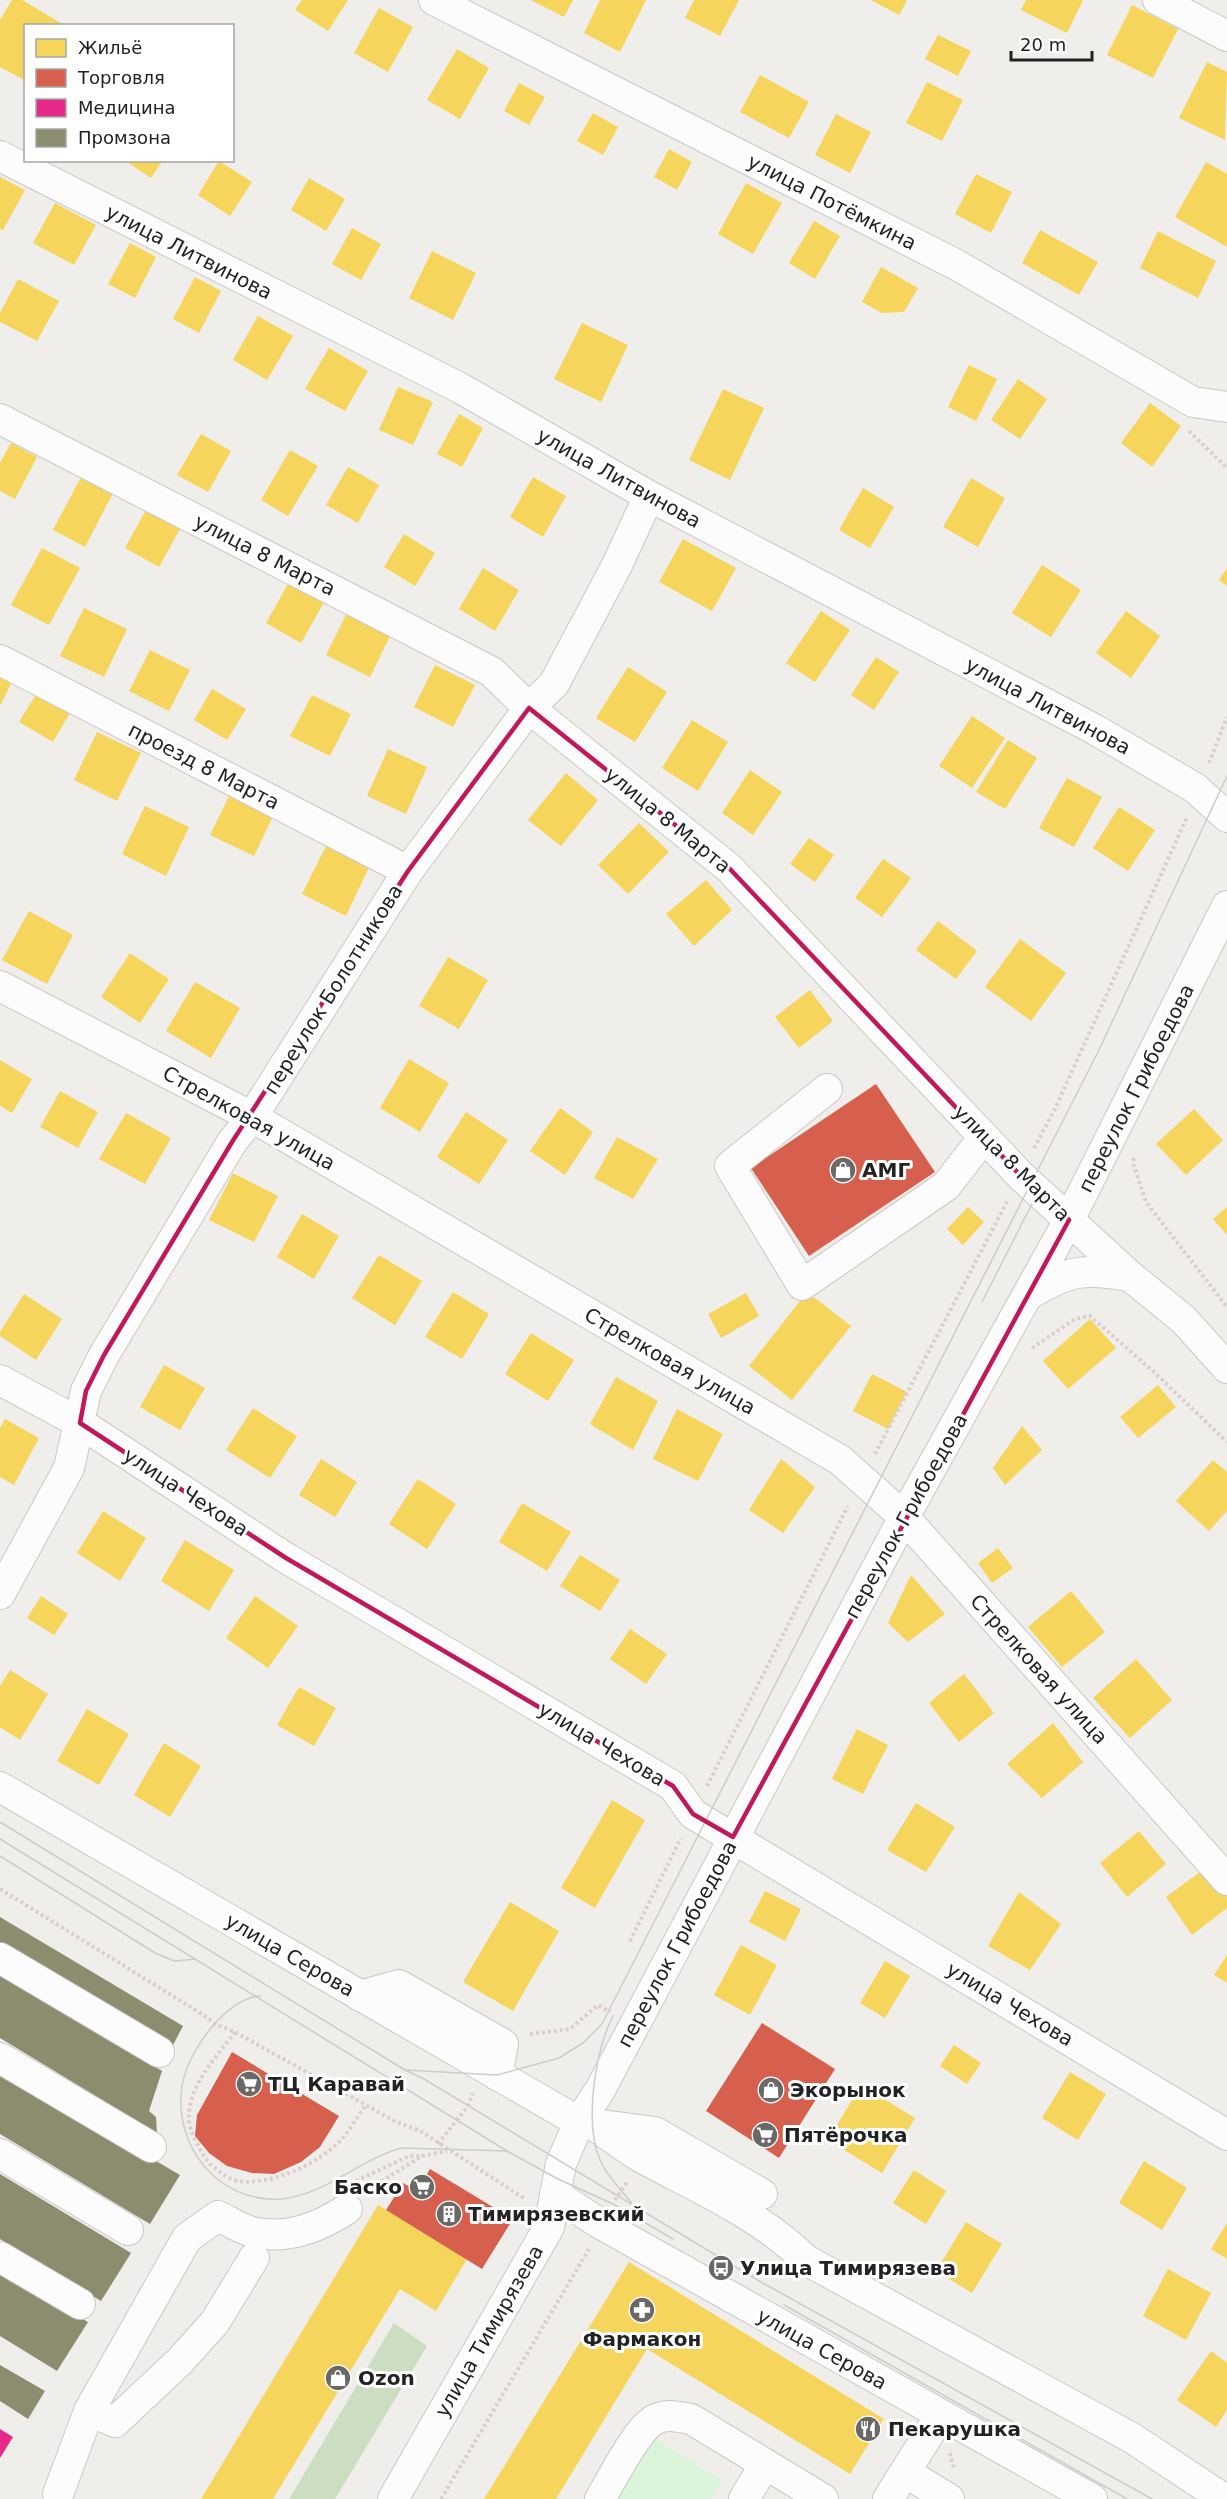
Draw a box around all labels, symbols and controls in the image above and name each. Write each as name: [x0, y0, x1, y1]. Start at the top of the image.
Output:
legend: [24, 24, 234, 162]
scale bar: [1011, 24, 1092, 62]
text: 20 m: [1020, 34, 1066, 55]
text: Жильё: [78, 37, 142, 58]
text: Торговля: [77, 67, 165, 88]
text: Медицина: [78, 97, 176, 118]
text: Промзона: [78, 127, 171, 148]
street label: улица Потёмкина: [743, 149, 921, 255]
street label: улица Литвинова: [102, 200, 276, 304]
street label: улица Литвинова: [533, 423, 705, 533]
street label: улица 8 Марта: [190, 509, 340, 601]
street label: улица Литвинова: [961, 652, 1135, 760]
street label: проезд 8 Марта: [124, 718, 284, 814]
street label: улица 8 Марта: [600, 762, 736, 878]
street label: переулок Болотникова: [259, 880, 407, 1098]
street label: переулок Грибоедова: [1073, 980, 1199, 1196]
street label: Стрелковая улица: [159, 1061, 339, 1175]
street label: улица 8 Марта: [949, 1100, 1075, 1226]
shop icon: АМГ: [828, 1155, 858, 1185]
place label: АМГ: [862, 1158, 910, 1182]
street label: Стрелковая улица: [580, 1302, 760, 1420]
street label: переулок Грибоедова: [840, 1409, 972, 1623]
street label: улица Чехова: [119, 1443, 253, 1541]
street label: Стрелковая улица: [965, 1589, 1113, 1749]
street label: улица Чехова: [534, 1697, 670, 1791]
street label: переулок Грибоедова: [612, 1837, 742, 2051]
street label: улица Серова: [221, 1908, 359, 2002]
street label: улица Чехова: [942, 1957, 1078, 2051]
supermarket icon: ТЦ Каравай: [234, 2069, 264, 2099]
place label: ТЦ Каравай: [268, 2072, 405, 2096]
shop icon: Экорынок: [756, 2075, 786, 2105]
place label: Экорынок: [790, 2078, 906, 2102]
supermarket icon: Пятёрочка: [750, 2120, 780, 2150]
place label: Пятёрочка: [784, 2123, 908, 2147]
supermarket icon: Баско: [407, 2172, 437, 2202]
place label: Баско: [334, 2175, 402, 2199]
building icon: Тимирязевский: [434, 2199, 464, 2229]
place label: Тимирязевский: [468, 2202, 644, 2226]
street label: улица Тимирязева: [430, 2241, 548, 2421]
bus stop icon: Улица Тимирязева: [706, 2253, 736, 2283]
place label: Улица Тимирязева: [740, 2256, 956, 2280]
pharmacy icon: Фармакон: [627, 2295, 657, 2325]
street label: улица Серова: [753, 2303, 891, 2395]
place label: Фармакон: [583, 2327, 701, 2351]
shop icon: Ozon: [323, 2363, 353, 2393]
place label: Ozon: [358, 2366, 415, 2390]
restaurant icon: Пекарушка: [853, 2414, 883, 2444]
place label: Пекарушка: [888, 2417, 1021, 2441]

